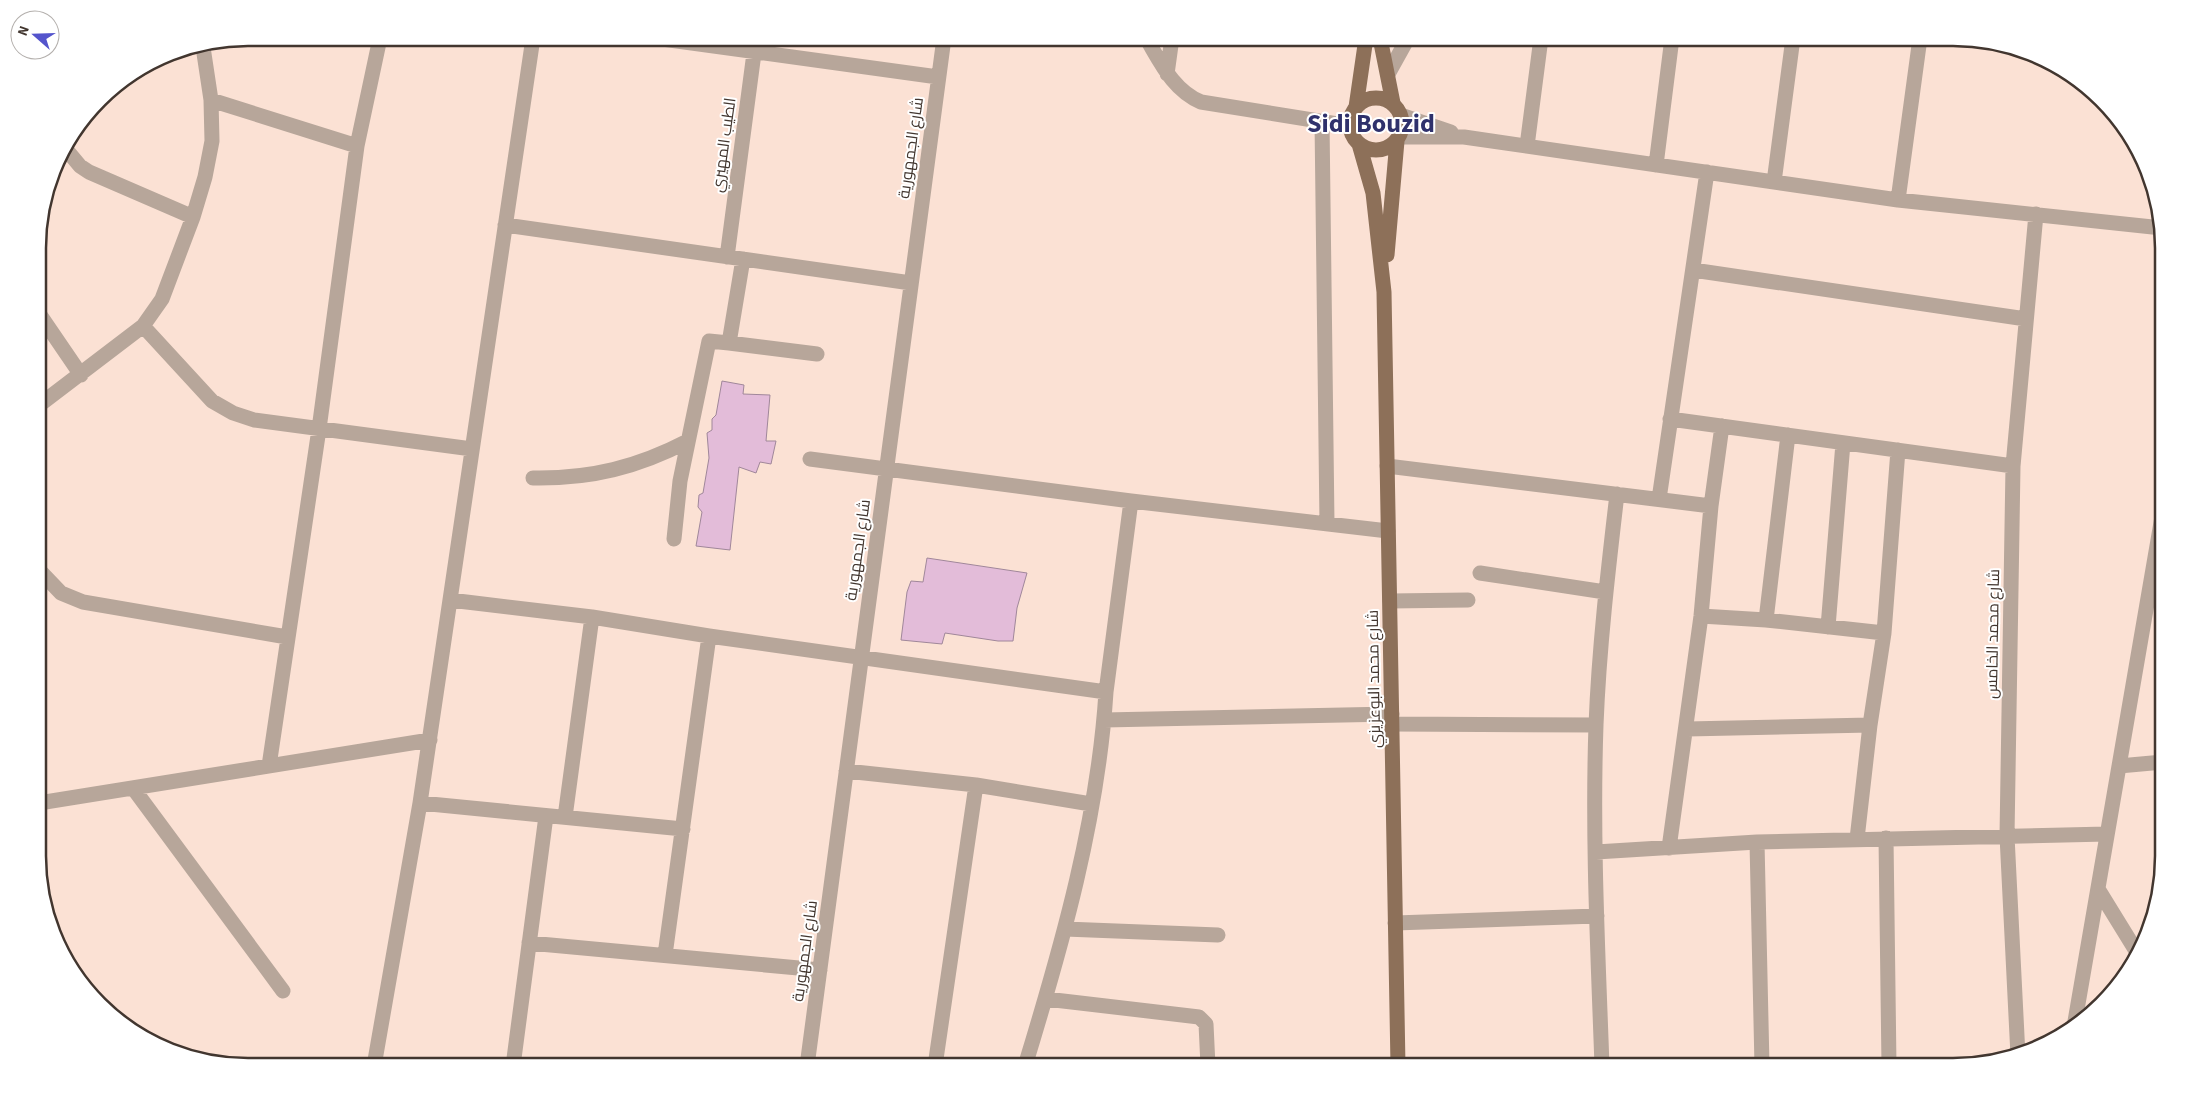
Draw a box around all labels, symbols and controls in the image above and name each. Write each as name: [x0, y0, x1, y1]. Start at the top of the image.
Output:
north arrow: [10, 10, 60, 60]
text: N: [13, 23, 35, 39]
street label: الطيب المهيري: [706, 96, 744, 194]
street label: شارع الجمهورية: [893, 96, 929, 200]
district label: Sidi Bouzid: [1307, 105, 1435, 142]
street label: شارع الجمهورية: [840, 498, 876, 602]
street label: شارع محمد الخامس: [1981, 569, 2005, 699]
street label: شارع محمد البوعزيزي: [1362, 610, 1388, 748]
street label: شارع الجمهورية: [787, 899, 823, 1003]

